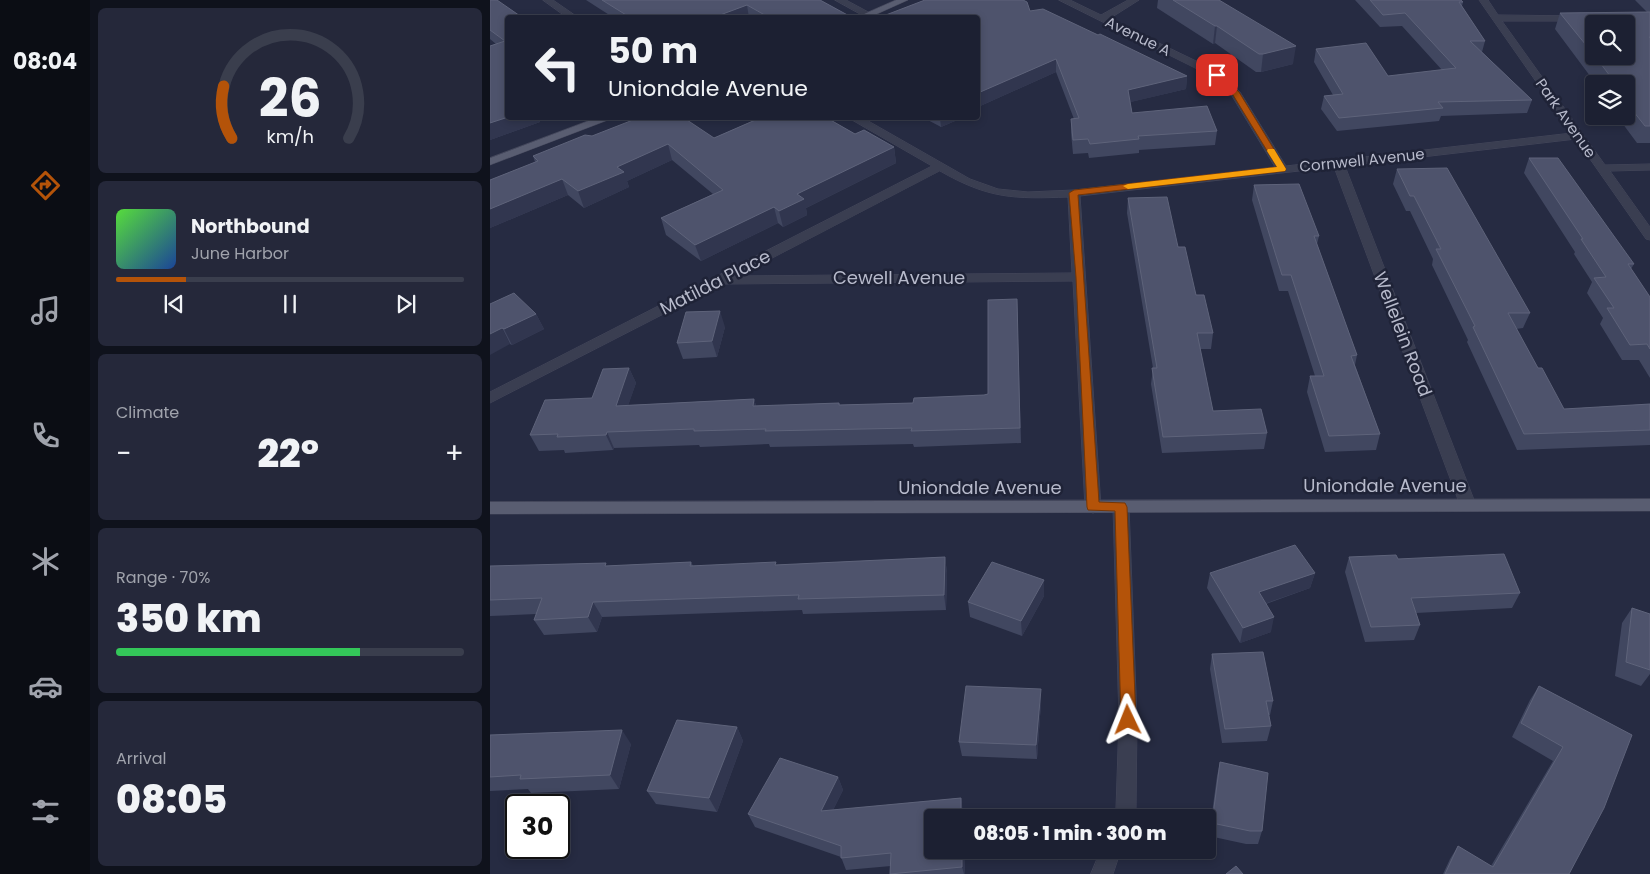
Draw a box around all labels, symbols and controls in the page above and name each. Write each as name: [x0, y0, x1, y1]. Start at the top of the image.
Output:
street label: Avenue A: [1102, 11, 1174, 61]
map controls: [1585, 15, 1635, 125]
button: search: [1585, 15, 1635, 65]
text: 50 m: [608, 26, 698, 75]
icon: left: [525, 35, 590, 100]
text: 08:04: [13, 46, 77, 77]
pin: [1196, 54, 1238, 96]
icon: arrive: [1203, 61, 1231, 89]
text: 26: [259, 62, 321, 135]
text: Uniondale Avenue: [608, 73, 808, 104]
street label: Park Avenue: [1531, 74, 1601, 162]
button: layers: [1585, 75, 1635, 125]
text: km/h: [266, 124, 314, 149]
street label: Cornwell Avenue: [1298, 143, 1426, 177]
icon: directions: [28, 168, 63, 203]
text: Northbound: [191, 213, 310, 240]
text: June Harbor: [191, 242, 289, 265]
street label: Matilda Place: [655, 243, 775, 321]
street label: Cewell Avenue: [833, 265, 965, 290]
street label: Wellelein Road: [1368, 268, 1438, 400]
icon: previous: [160, 290, 188, 318]
icon: pause: [276, 290, 304, 318]
icon: next: [392, 290, 420, 318]
icon: music: [28, 293, 63, 328]
text: Climate: [116, 401, 179, 424]
icon: phone: [28, 418, 63, 453]
text: 22°: [257, 427, 319, 480]
text: −: [116, 434, 131, 473]
text: +: [445, 434, 464, 473]
street label: Uniondale Avenue: [1303, 473, 1467, 498]
street label: Uniondale Avenue: [898, 475, 1062, 500]
icon: climate: [28, 544, 63, 579]
text: Range · 70%: [116, 566, 210, 589]
text: 350 km: [116, 592, 261, 645]
icon: car: [28, 669, 63, 704]
position arrow: [1101, 693, 1153, 745]
text: Arrival: [116, 747, 166, 770]
text: 08:05: [116, 773, 227, 826]
icon: filters: [28, 794, 63, 829]
speed limit sign: 30: [505, 794, 570, 859]
text: 08:05 · 1 min · 300 m: [974, 820, 1166, 847]

